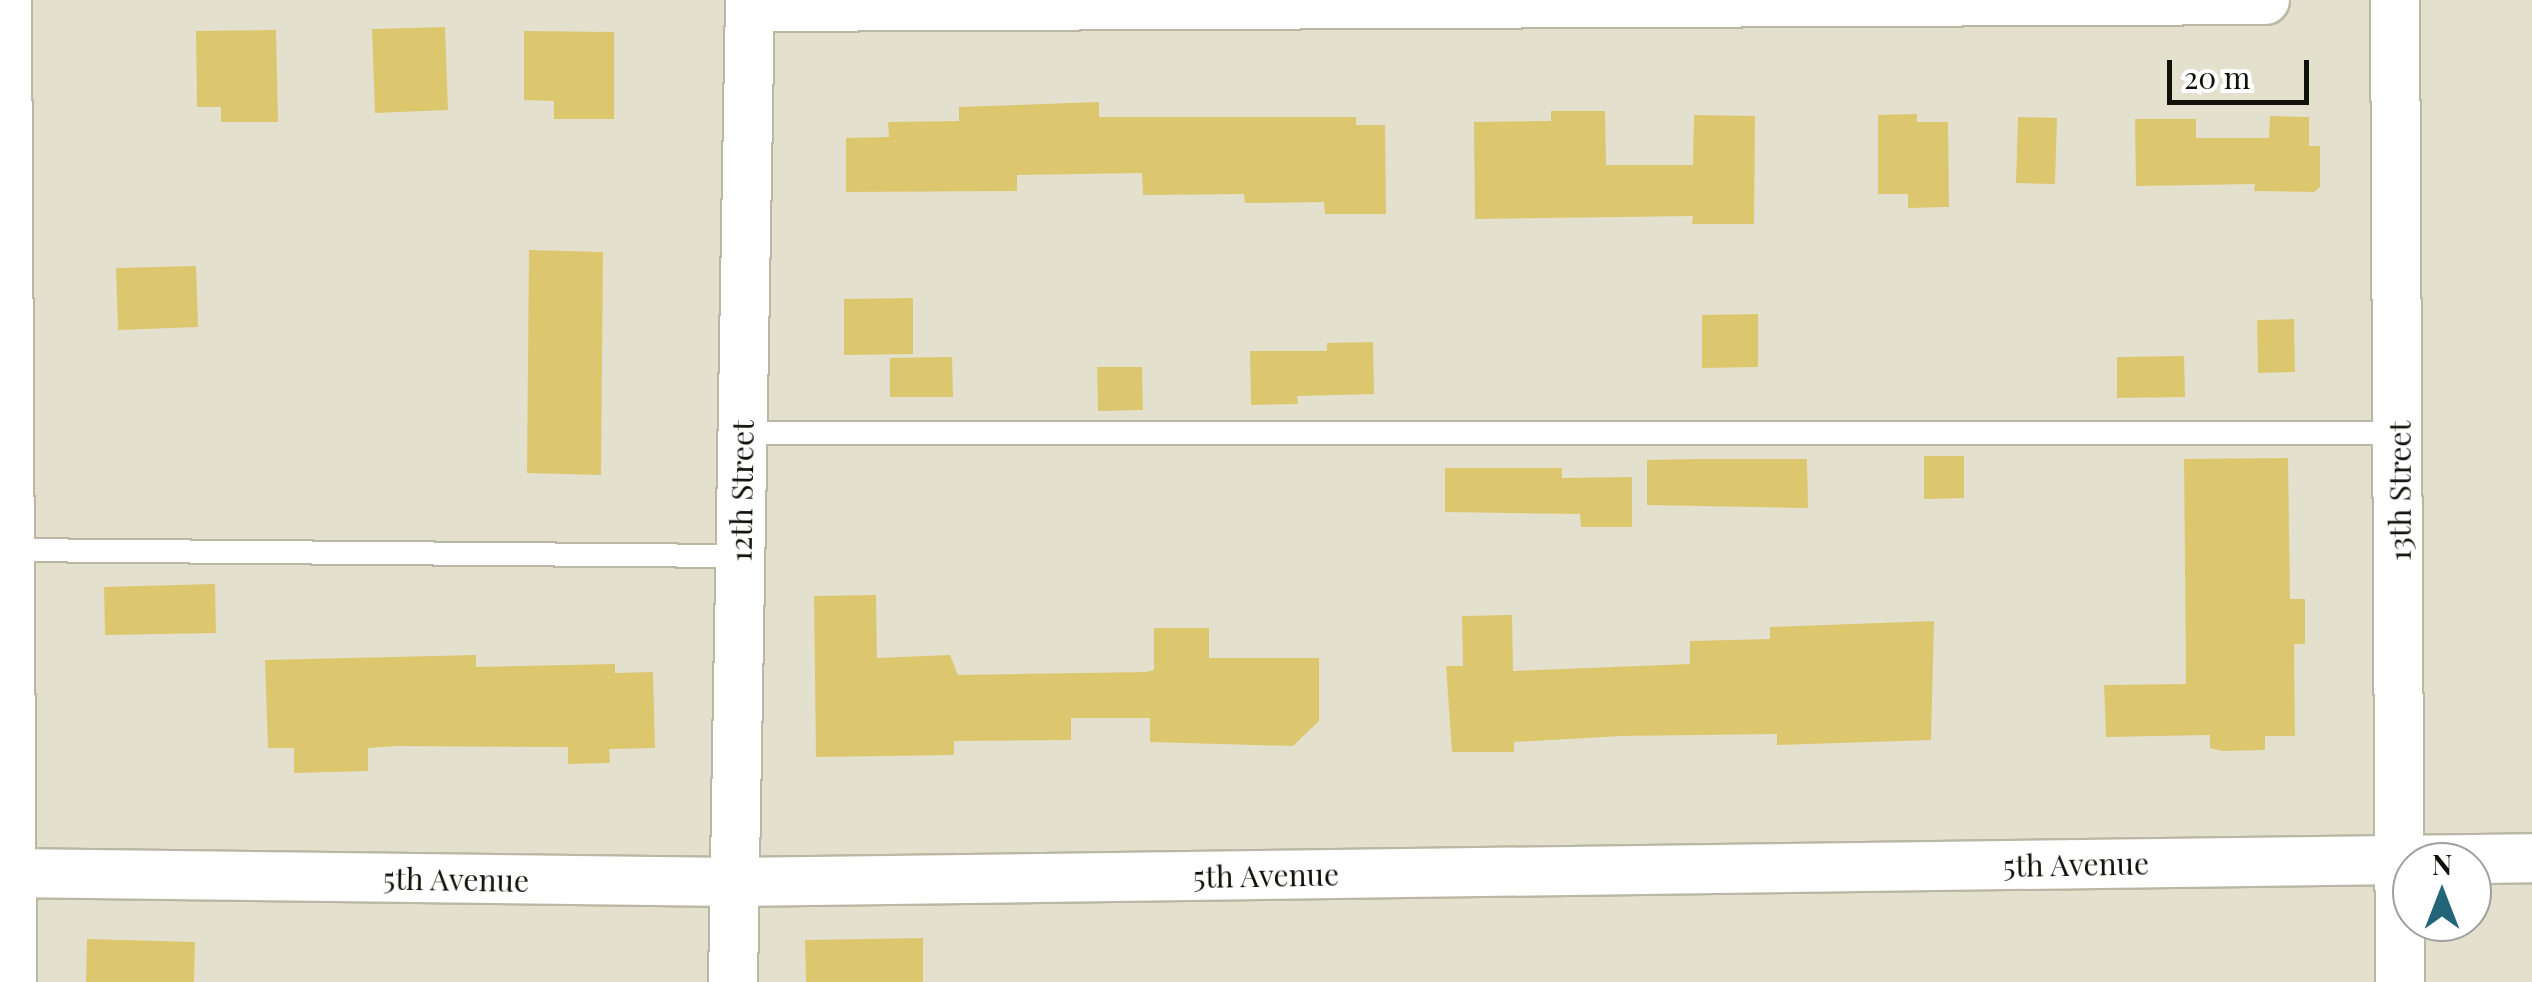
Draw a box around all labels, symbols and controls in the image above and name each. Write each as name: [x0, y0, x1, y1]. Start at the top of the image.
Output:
scale bar: [2172, 40, 2314, 102]
text: 20 m: [2184, 57, 2250, 97]
street label: 12th Street: [722, 420, 760, 562]
street label: 13th Street: [2381, 421, 2417, 561]
north arrow: [2392, 842, 2492, 942]
street label: 5th Avenue: [2002, 845, 2150, 883]
text: N: [2432, 845, 2452, 882]
street label: 5th Avenue: [1192, 856, 1340, 894]
street label: 5th Avenue: [382, 860, 530, 898]

